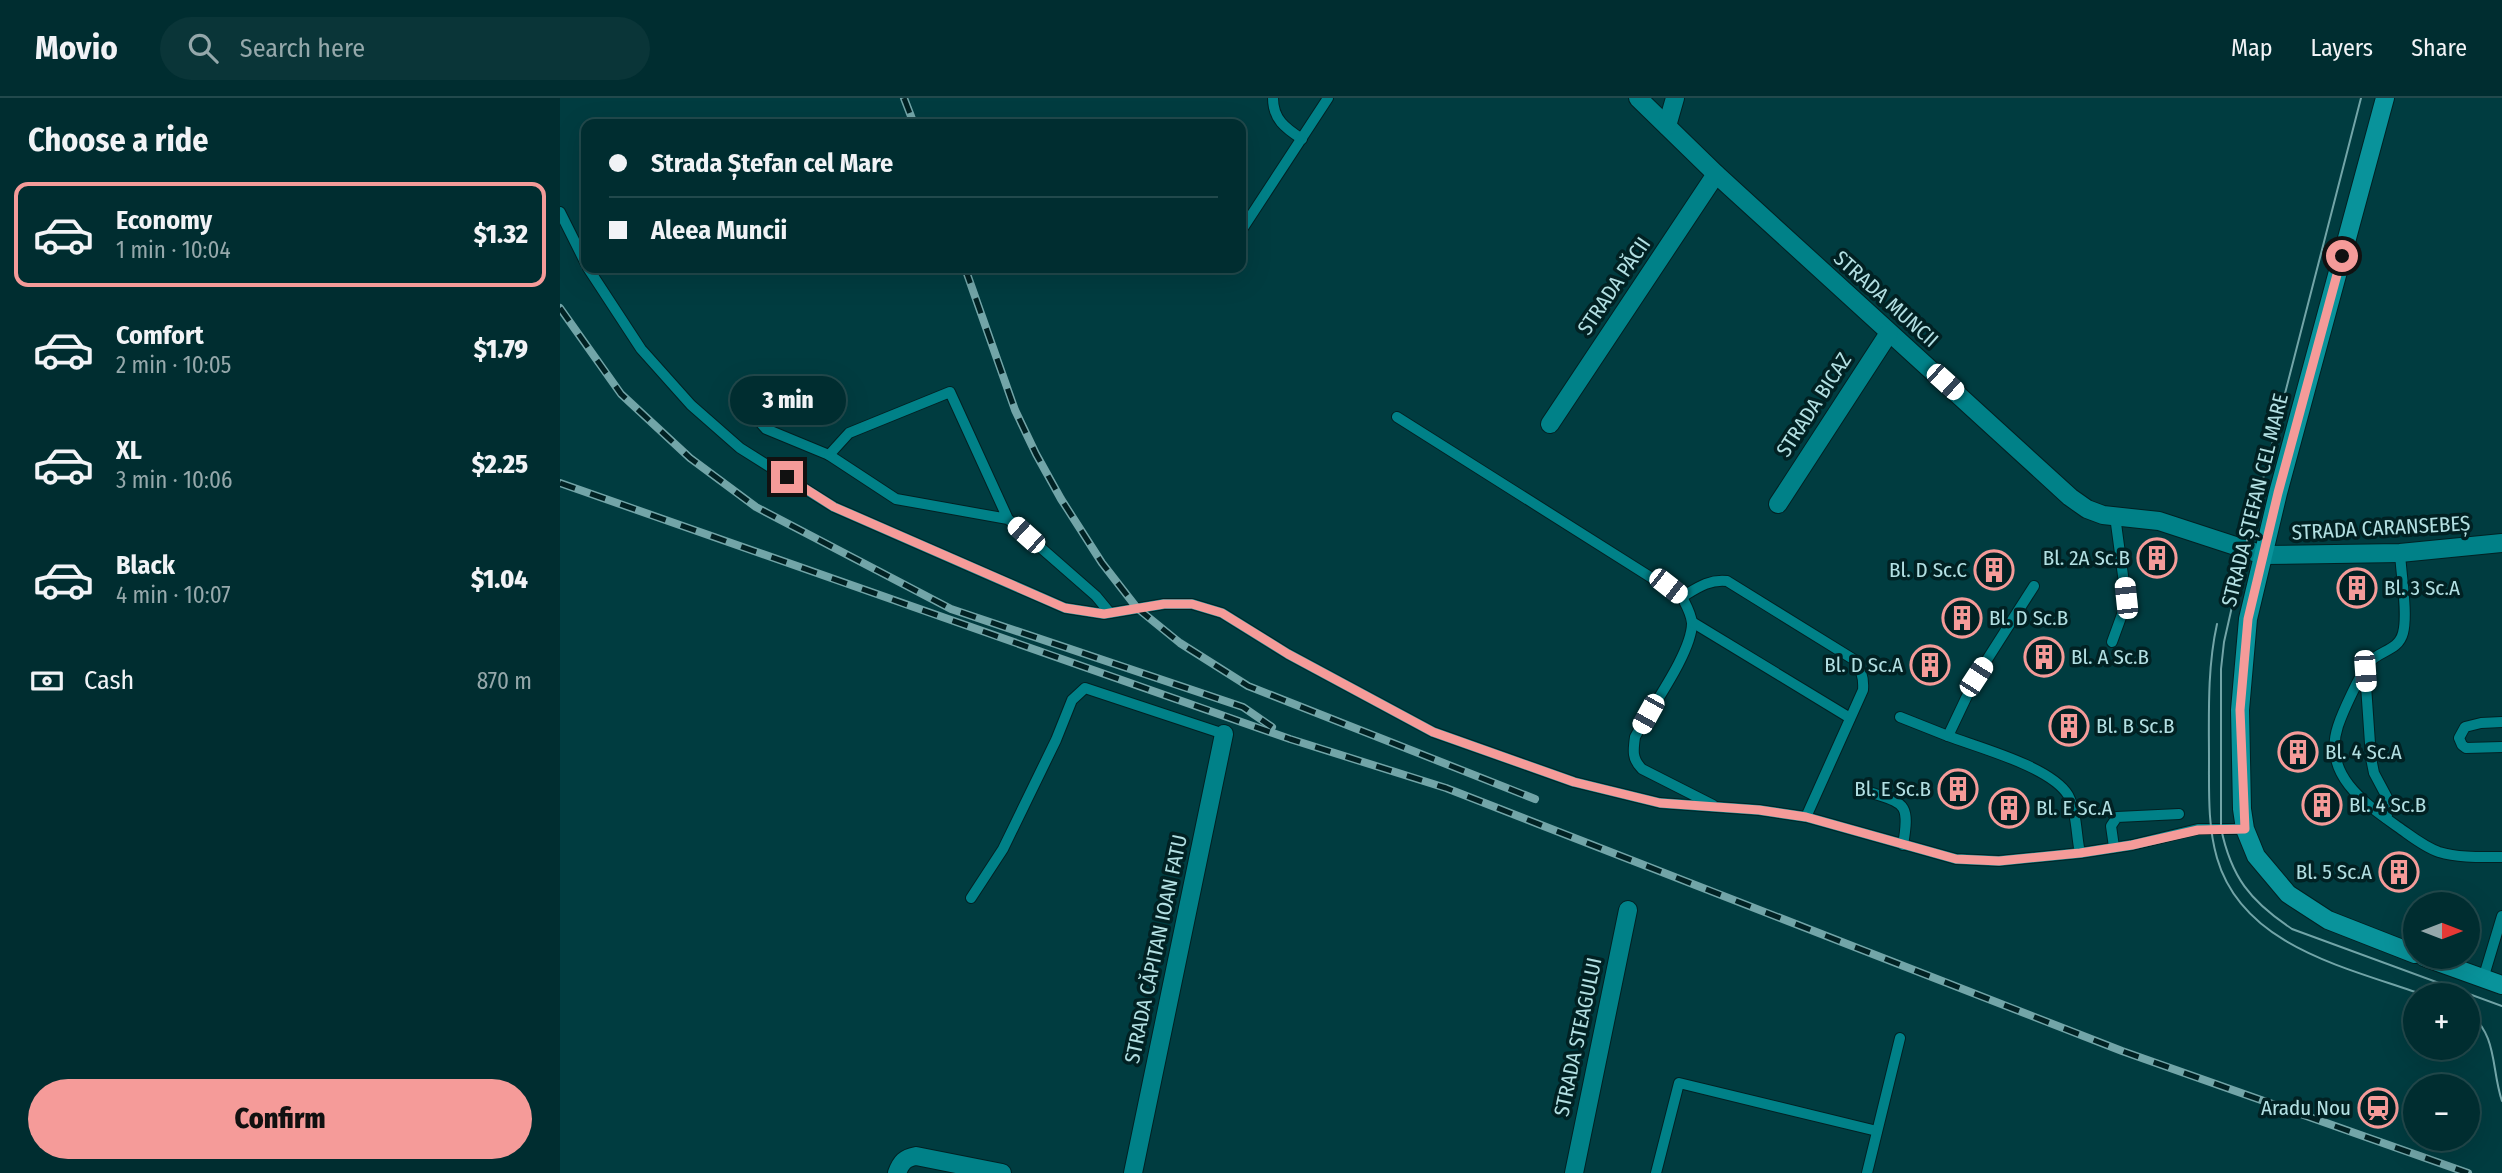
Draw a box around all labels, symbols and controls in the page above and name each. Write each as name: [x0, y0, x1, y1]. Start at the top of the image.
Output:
search box: [160, 17, 650, 80]
text: Movio: [35, 28, 118, 68]
icon: search: [184, 29, 222, 67]
text: Search here: [240, 33, 365, 64]
text: Map: [2231, 34, 2273, 62]
text: Layers: [2311, 34, 2373, 62]
text: Share: [2411, 34, 2467, 62]
text: Choose a ride: [28, 121, 209, 159]
text: Strada Ștefan cel Mare: [651, 148, 893, 179]
icon: car: [32, 203, 95, 266]
text: Economy: [116, 205, 212, 236]
text: Aleea Muncii: [651, 215, 787, 246]
text: $1.32: [474, 219, 528, 250]
street label: STRADA PĂCII: [1572, 232, 1656, 340]
text: 1 min · 10:04: [116, 236, 231, 264]
route start: [2326, 240, 2358, 272]
street label: STRADA MUNCII: [1828, 245, 1944, 353]
icon: car: [32, 318, 95, 381]
text: Comfort: [116, 320, 204, 351]
text: $1.79: [474, 334, 528, 365]
street label: STRADA BICAZ: [1771, 348, 1857, 462]
text: 2 min · 10:05: [116, 351, 231, 379]
car: [1923, 360, 1968, 404]
callout: 3 min: [729, 376, 845, 424]
text: 3 min: [762, 386, 814, 414]
street label: STRADA ȘTEFAN CEL MARE: [2216, 391, 2294, 609]
icon: car: [32, 433, 95, 496]
text: XL: [116, 435, 142, 466]
text: $2.25: [472, 449, 528, 480]
route end: [771, 461, 803, 493]
text: 3 min · 10:06: [116, 466, 232, 494]
street label: STRADA CARANSEBEȘ: [2291, 510, 2471, 546]
car: [1004, 513, 1049, 557]
building icon: Bl. 2A Sc.B: [2136, 537, 2178, 579]
place label: Bl. 2A Sc.B: [2043, 545, 2130, 571]
icon: car: [32, 548, 95, 611]
building icon: Bl. D Sc.C: [1973, 549, 2015, 591]
text: Black: [116, 550, 175, 581]
place label: Bl. D Sc.C: [1889, 557, 1967, 583]
text: $1.04: [471, 564, 528, 595]
car: [1645, 565, 1692, 607]
building icon: Bl. 3 Sc.A: [2336, 567, 2378, 609]
place label: Bl. 3 Sc.A: [2384, 575, 2460, 601]
car: [2114, 576, 2139, 620]
text: 4 min · 10:07: [116, 581, 231, 609]
building icon: Bl. D Sc.B: [1941, 597, 1983, 639]
place label: Bl. D Sc.B: [1989, 605, 2068, 631]
building icon: Bl. A Sc.B: [2023, 636, 2065, 678]
building icon: Bl. D Sc.A: [1909, 644, 1951, 686]
place label: Bl. A Sc.B: [2071, 644, 2149, 670]
car: [2354, 649, 2377, 693]
place label: Bl. D Sc.A: [1824, 652, 1903, 678]
car: [1956, 654, 1997, 700]
icon: cash: [28, 662, 66, 700]
text: Cash: [84, 665, 134, 696]
text: 870 m: [477, 667, 532, 695]
car: [1629, 691, 1668, 737]
building icon: Bl. B Sc.B: [2048, 705, 2090, 747]
place label: Bl. B Sc.B: [2096, 713, 2174, 739]
building icon: Bl. 4 Sc.A: [2277, 731, 2319, 773]
place label: Bl. 4 Sc.A: [2325, 739, 2402, 765]
building icon: Bl. E Sc.B: [1937, 768, 1979, 810]
place label: Bl. E Sc.B: [1854, 776, 1931, 802]
building icon: Bl. 4 Sc.B: [2301, 784, 2343, 826]
building icon: Bl. E Sc.A: [1988, 787, 2030, 829]
place label: Bl. 4 Sc.B: [2349, 792, 2426, 818]
place label: Bl. E Sc.A: [2036, 795, 2112, 821]
street label: STRADA CĂPITAN IOAN FATU: [1119, 832, 1193, 1066]
building icon: Bl. 5 Sc.A: [2378, 851, 2420, 893]
place label: Bl. 5 Sc.A: [2296, 859, 2372, 885]
north arrow: [2403, 892, 2480, 970]
map controls: [2403, 892, 2480, 1151]
street label: STRADA STEAGULUI: [1548, 955, 1608, 1119]
button: +: [2403, 983, 2480, 1060]
button: −: [2403, 1074, 2480, 1151]
button: Confirm: [28, 1079, 532, 1159]
station icon: Aradu Nou: [2357, 1087, 2399, 1129]
place label: Aradu Nou: [2261, 1095, 2351, 1121]

